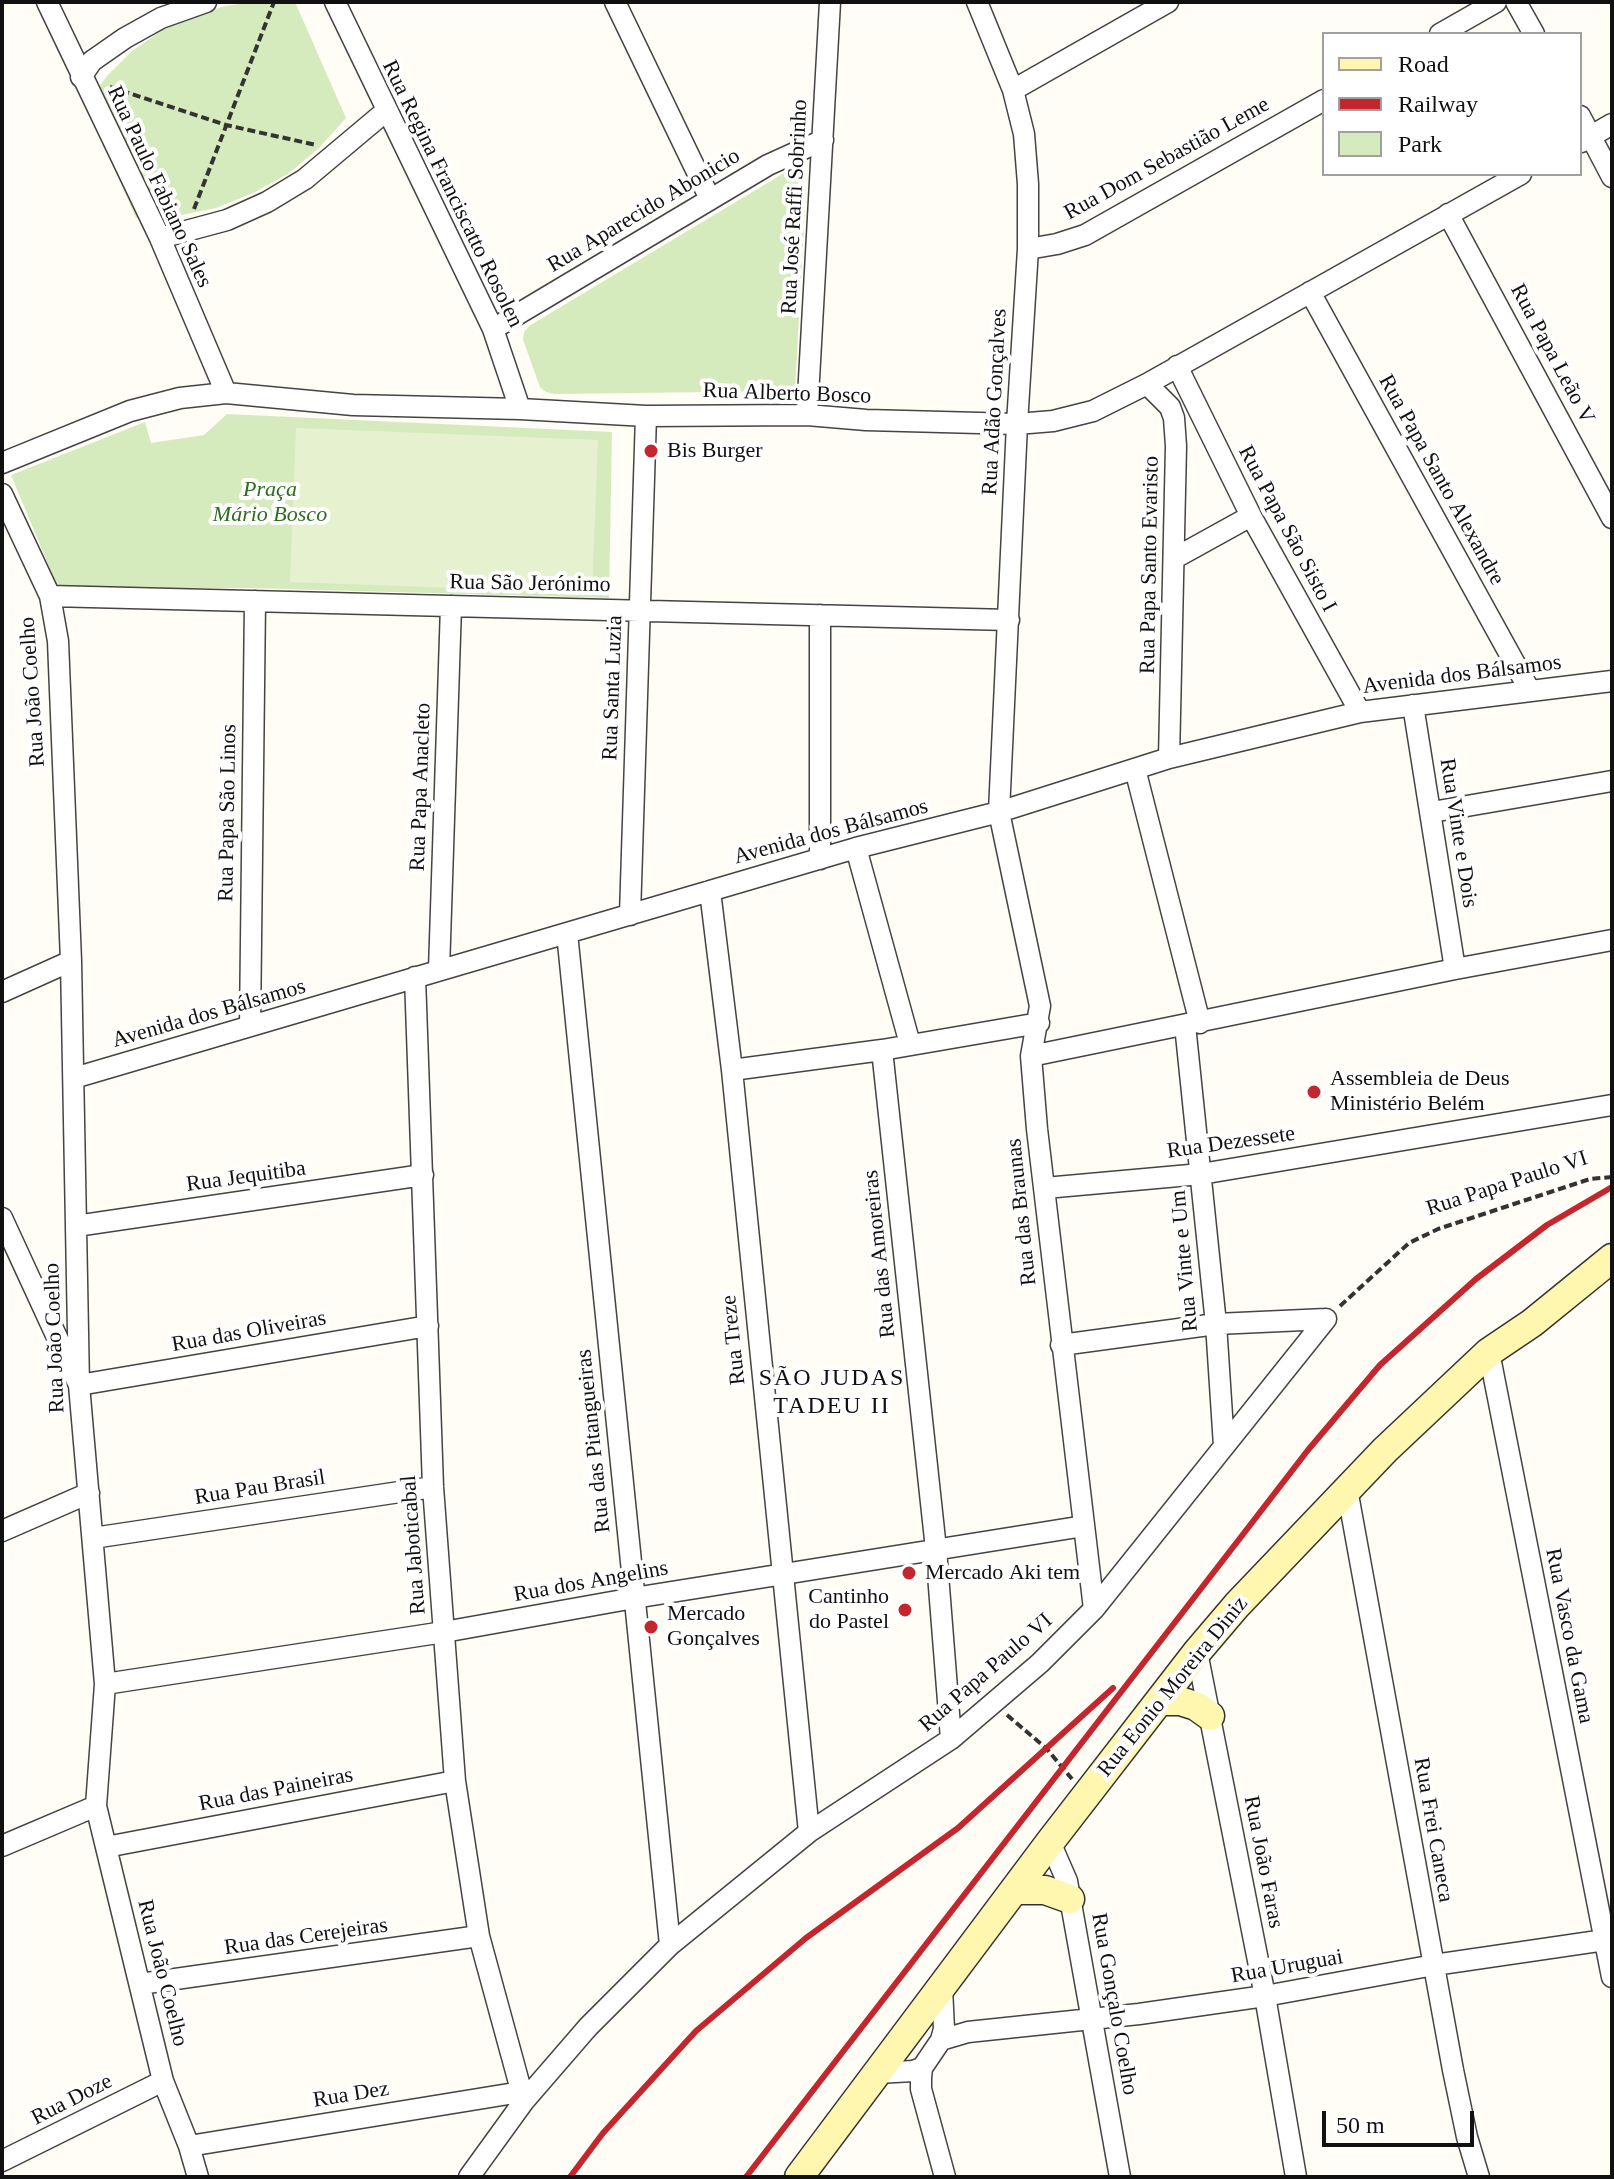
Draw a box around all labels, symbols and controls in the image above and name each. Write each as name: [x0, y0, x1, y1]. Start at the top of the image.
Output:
legend: [1322, 32, 1582, 176]
text: Road: [1398, 51, 1449, 77]
street label: Rua Regina Franciscatto Rosolen: [376, 56, 528, 332]
street label: Rua Paulo Fabiano Sales: [101, 82, 217, 292]
text: Railway: [1398, 91, 1478, 117]
street label: Rua Dom Sebastião Leme: [1060, 92, 1274, 226]
street label: Rua José Raffi Sobrinho: [776, 99, 814, 315]
text: Park: [1398, 131, 1442, 157]
street label: Rua Aparecido Abonicio: [543, 143, 745, 279]
street label: Rua Papa Leão V: [1504, 280, 1600, 428]
street label: Rua Adão Gonçalves: [977, 308, 1013, 496]
street label: Rua Papa Santo Alexandre: [1372, 370, 1510, 590]
street label: Rua Alberto Bosco: [702, 378, 872, 410]
place label: Bis Burger: [667, 438, 763, 464]
street label: Rua Papa São Sisto I: [1232, 441, 1342, 617]
marker: Bis Burger: [642, 442, 660, 460]
street label: Rua Papa Santo Evaristo: [1135, 456, 1165, 674]
park label: Praça Mário Bosco: [213, 477, 327, 528]
street label: Rua São Jerónimo: [449, 569, 611, 599]
street label: Rua Santa Luzia: [597, 615, 629, 761]
street label: Rua João Coelho: [15, 616, 51, 768]
street label: Avenida dos Bálsamos: [1361, 650, 1563, 700]
street label: Rua Papa Anacleto: [405, 702, 437, 872]
street label: Rua Papa São Linos: [213, 724, 243, 902]
street label: Rua Vinte e Dois: [1433, 756, 1483, 910]
street label: Avenida dos Bálsamos: [731, 793, 931, 871]
street label: Avenida dos Bálsamos: [109, 974, 309, 1054]
place label: Assembleia de Deus Ministério Belém: [1330, 1066, 1510, 1118]
marker: Assembleia de Deus Ministério Belém: [1305, 1083, 1323, 1101]
street label: Rua Dezessete: [1165, 1121, 1297, 1165]
street label: Rua das Braunas: [1001, 1137, 1043, 1287]
street label: Rua Papa Paulo VI: [1423, 1145, 1591, 1223]
street label: Rua Jequitiba: [185, 1156, 307, 1198]
street label: Rua das Amoreiras: [858, 1169, 902, 1339]
street label: Rua Vinte e Um: [1166, 1189, 1204, 1333]
street label: Rua João Coelho: [39, 1262, 71, 1414]
street label: Rua Treze: [716, 1294, 752, 1386]
street label: Rua das Oliveiras: [170, 1305, 328, 1359]
street label: Rua das Pitangueiras: [571, 1348, 617, 1534]
district label: SÃO JUDAS TADEU II: [759, 1365, 905, 1421]
street label: Rua Pau Brasil: [193, 1465, 327, 1511]
street label: Rua Jaboticabal: [396, 1474, 432, 1616]
street label: Rua Vasco da Gama: [1539, 1546, 1599, 1726]
street label: Rua dos Angelins: [512, 1555, 670, 1609]
place label: Mercado Aki tem: [925, 1560, 1080, 1586]
marker: Mercado Aki tem: [900, 1564, 918, 1582]
place label: Cantinho do Pastel: [808, 1584, 889, 1636]
street label: Rua Eonio Moreira Diniz: [1092, 1592, 1254, 1782]
place label: Mercado Gonçalves: [667, 1601, 760, 1652]
marker: Cantinho do Pastel: [896, 1601, 914, 1619]
street label: Rua Papa Paulo VI: [914, 1608, 1058, 1738]
marker: Mercado Gonçalves: [642, 1618, 660, 1636]
street label: Rua Frei Caneca: [1407, 1756, 1459, 1904]
street label: Rua das Paineiras: [197, 1762, 355, 1818]
street label: Rua João Faras: [1237, 1794, 1289, 1930]
street label: Rua João Coelho: [131, 1897, 193, 2049]
street label: Rua Gonçalo Coelho: [1085, 1911, 1143, 2097]
street label: Rua das Cerejeiras: [222, 1912, 390, 1962]
street label: Rua Uruguai: [1229, 1944, 1345, 1990]
street label: Rua Doze: [27, 2068, 117, 2132]
street label: Rua Dez: [311, 2076, 391, 2114]
scale bar: [1326, 2095, 1478, 2145]
text: 50 m: [1336, 2112, 1385, 2138]

